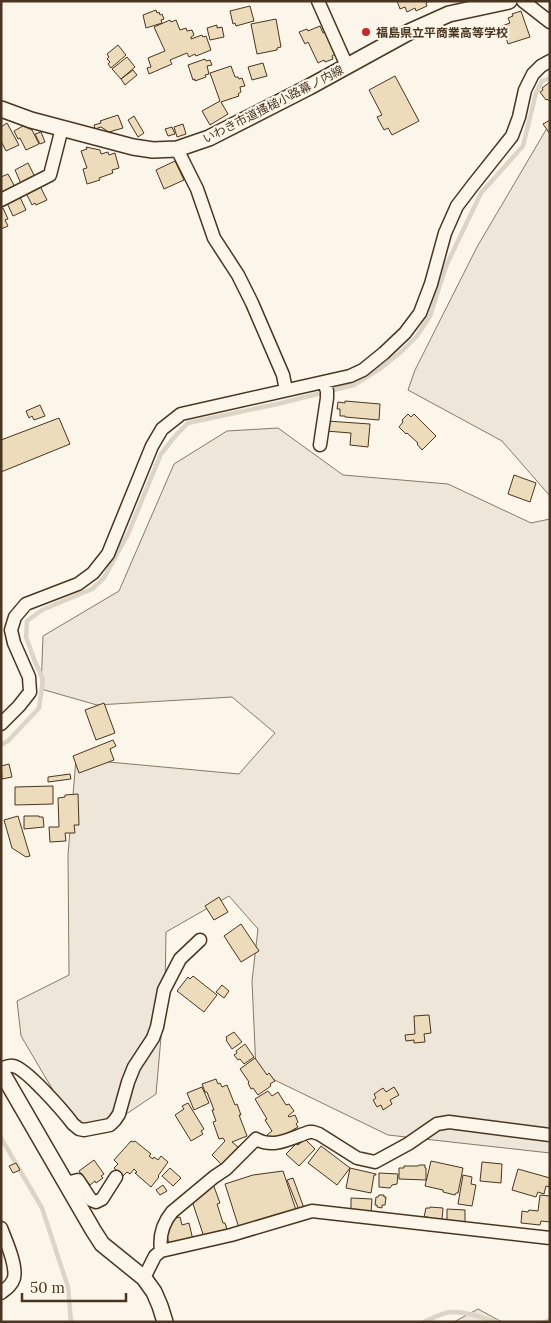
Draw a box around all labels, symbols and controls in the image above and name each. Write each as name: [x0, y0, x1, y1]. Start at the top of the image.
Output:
place label: 福島県立平商業高等学校: [376, 25, 508, 40]
marker: 福島県立平商業高等学校: [360, 26, 372, 38]
street label: いわき市道搔槌小路幕ノ内線: [200, 62, 346, 146]
scale bar: [22, 1270, 126, 1302]
text: 50 m: [30, 1278, 65, 1297]

